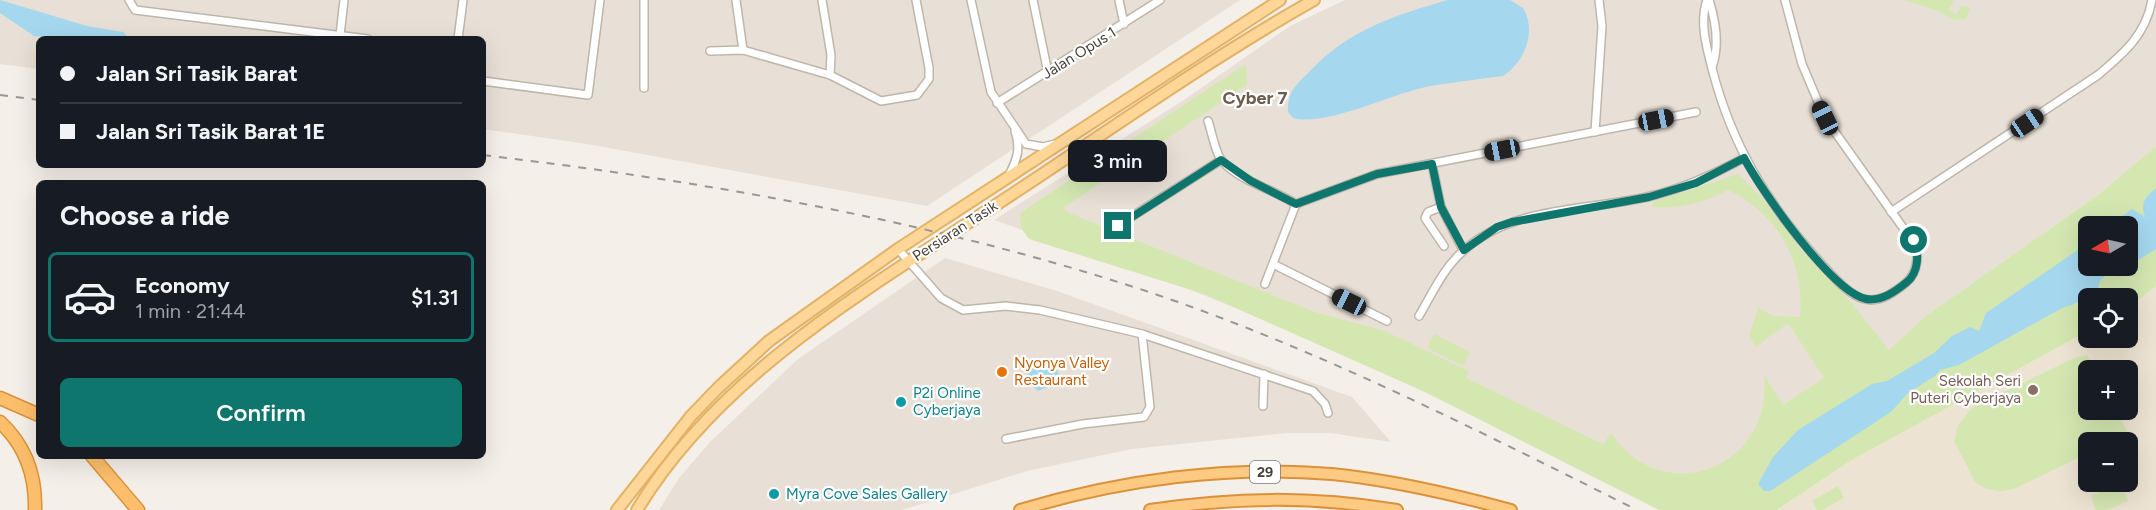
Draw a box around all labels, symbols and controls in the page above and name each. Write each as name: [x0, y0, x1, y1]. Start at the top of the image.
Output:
street label: Jalan Opus 1: [1039, 23, 1119, 83]
text: Jalan Sri Tasik Barat: [96, 60, 298, 87]
district label: Cyber 7: [1222, 87, 1288, 109]
car: [1809, 98, 1841, 138]
car: [2007, 105, 2047, 141]
car: [1637, 108, 1675, 132]
text: Jalan Sri Tasik Barat 1E: [96, 118, 325, 145]
car: [1483, 138, 1521, 162]
callout: 3 min: [1068, 139, 1168, 181]
text: 3 min: [1093, 149, 1142, 173]
street label: Persiaran Tasik: [909, 197, 1001, 265]
text: Choose a ride: [60, 199, 229, 232]
route end: [1104, 212, 1131, 239]
north arrow: [2078, 216, 2138, 276]
map controls: [2078, 216, 2138, 492]
route start: [1900, 226, 1927, 253]
icon: car: [63, 270, 117, 324]
text: Economy: [135, 272, 230, 299]
text: $1.31: [411, 284, 459, 311]
car: [1329, 286, 1369, 318]
button: locate: [2078, 288, 2138, 348]
text: 1 min · 21:44: [135, 299, 245, 323]
place label: Nyonya Valley Restaurant: [1014, 354, 1109, 389]
button: +: [2078, 360, 2138, 420]
marker: Nyonya Valley Restaurant: [995, 365, 1009, 379]
place label: Sekolah Seri Puteri Cyberjaya: [1910, 372, 2021, 407]
button: Confirm: [60, 378, 462, 447]
marker: Sekolah Seri Puteri Cyberjaya: [2026, 383, 2040, 397]
place label: P2i Online Cyberjaya: [913, 384, 981, 419]
marker: P2i Online Cyberjaya: [894, 395, 908, 409]
button: −: [2078, 432, 2138, 492]
road number: 29: [1250, 461, 1280, 483]
place label: Myra Cove Sales Gallery: [786, 485, 948, 503]
marker: Myra Cove Sales Gallery: [767, 487, 781, 501]

